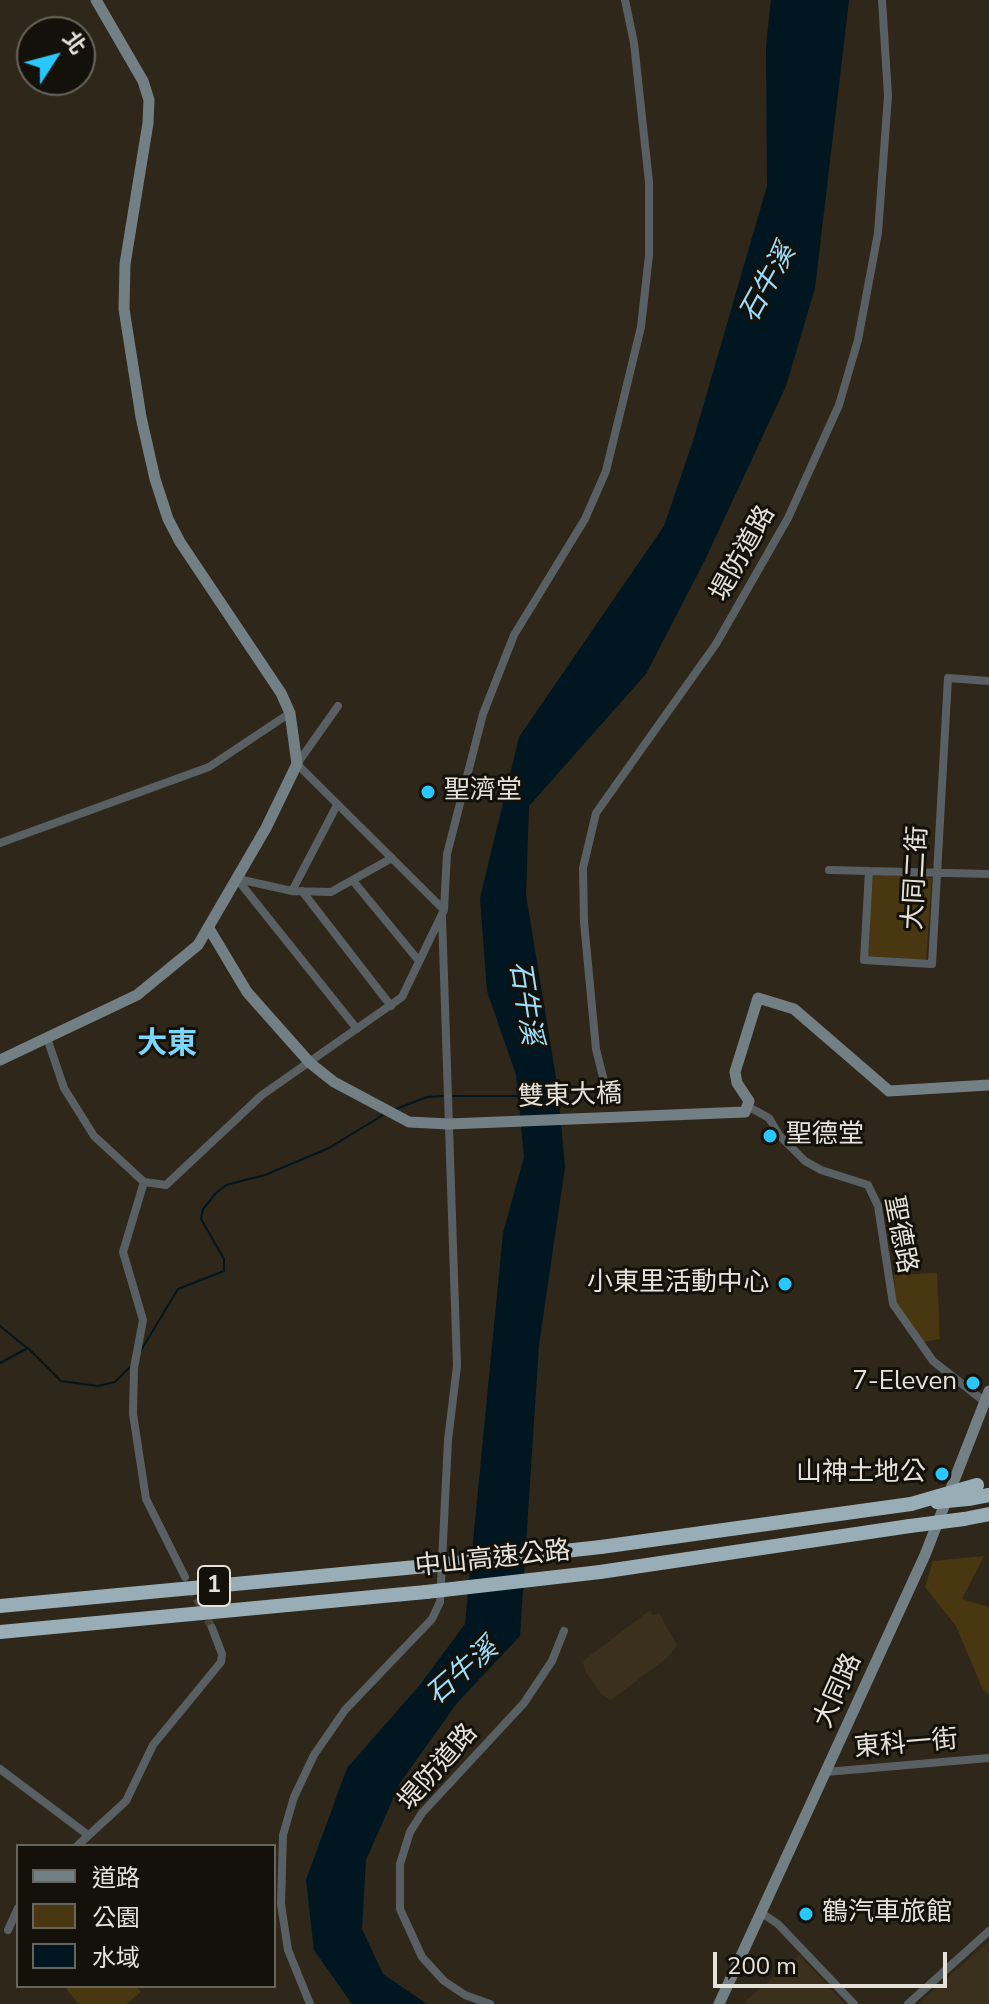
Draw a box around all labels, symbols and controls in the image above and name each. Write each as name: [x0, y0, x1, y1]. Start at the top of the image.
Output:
north arrow: [16, 16, 96, 96]
text: 北: [55, 25, 92, 61]
water label: 石牛溪: [734, 239, 804, 329]
street label: 堤防道路: [705, 501, 783, 607]
place label: 聖濟堂: [444, 776, 522, 808]
marker: 聖濟堂: [419, 783, 437, 801]
street label: 大同二街: [899, 825, 935, 931]
water label: 石牛溪: [501, 959, 547, 1047]
district label: 大東: [137, 1028, 197, 1064]
street label: 雙東大橋: [517, 1080, 623, 1114]
place label: 聖德堂: [786, 1120, 864, 1152]
marker: 聖德堂: [761, 1127, 779, 1145]
street label: 聖德路: [876, 1194, 922, 1276]
place label: 小東里活動中心: [587, 1268, 769, 1300]
marker: 小東里活動中心: [776, 1275, 794, 1293]
place label: 7-Eleven: [852, 1367, 957, 1399]
marker: 7-Eleven: [964, 1374, 982, 1392]
place label: 山神土地公: [796, 1458, 926, 1490]
marker: 山神土地公: [933, 1465, 951, 1483]
street label: 中山高速公路: [414, 1536, 572, 1584]
road number: 1: [198, 1566, 230, 1606]
water label: 石牛溪: [420, 1633, 506, 1713]
street label: 大同路: [809, 1649, 869, 1733]
street label: 堤防道路: [393, 1719, 485, 1817]
street label: 東科一街: [853, 1725, 959, 1765]
legend: [16, 1844, 276, 1988]
text: 道路: [92, 1862, 140, 1894]
place label: 鶴汽車旅館: [822, 1898, 952, 1930]
text: 公園: [92, 1902, 140, 1934]
marker: 鶴汽車旅館: [797, 1905, 815, 1923]
scale bar: [717, 1936, 951, 1986]
text: 水域: [92, 1942, 140, 1974]
text: 200 m: [727, 1950, 797, 1982]

